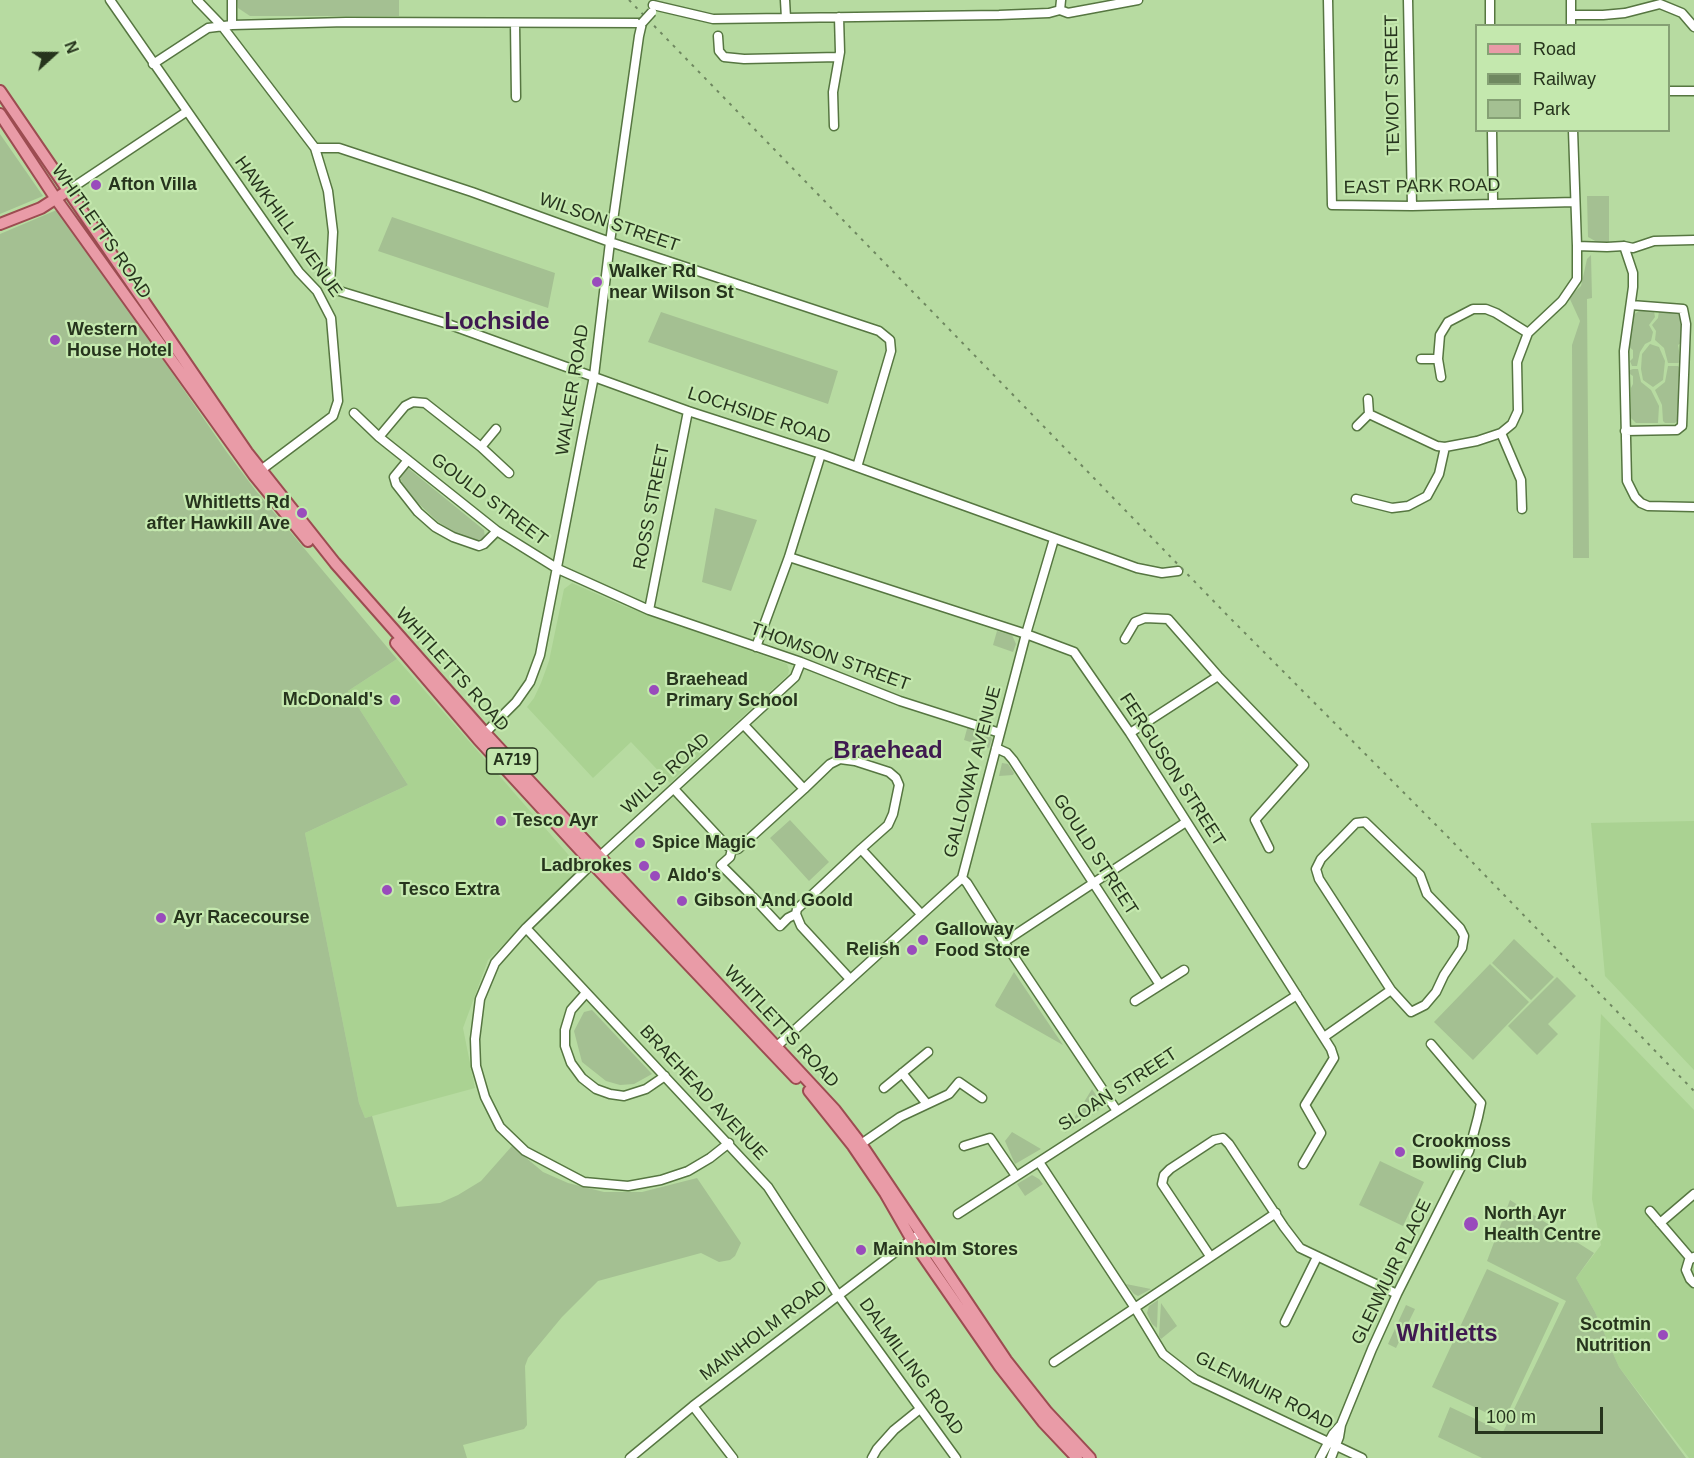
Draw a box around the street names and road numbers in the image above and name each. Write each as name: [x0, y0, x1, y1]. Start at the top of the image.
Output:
street label: TEVIOT STREET: [1381, 14, 1405, 156]
street label: HAWKHILL AVENUE: [230, 152, 346, 302]
street label: WHITLETTS ROAD: [47, 161, 155, 303]
street label: EAST PARK ROAD: [1343, 175, 1501, 199]
street label: WILSON STREET: [536, 189, 682, 257]
street label: WALKER ROAD: [552, 323, 594, 457]
street label: LOCHSIDE ROAD: [685, 383, 833, 449]
street label: ROSS STREET: [629, 443, 675, 571]
street label: GOULD STREET: [427, 449, 551, 551]
street label: WHITLETTS ROAD: [391, 604, 513, 736]
street label: THOMSON STREET: [747, 618, 913, 696]
street label: GALLOWAY AVENUE: [940, 684, 1006, 860]
street label: FERGUSON STREET: [1114, 689, 1230, 851]
street label: WILLS ROAD: [618, 729, 714, 819]
road number: A719: [486, 748, 538, 774]
street label: GOULD STREET: [1048, 790, 1142, 920]
street label: WHITLETTS ROAD: [719, 961, 843, 1093]
street label: BRAEHEAD AVENUE: [635, 1021, 771, 1165]
street label: SLOAN STREET: [1055, 1044, 1181, 1136]
street label: GLENMUIR PLACE: [1347, 1196, 1437, 1348]
street label: MAINHOLM ROAD: [696, 1276, 832, 1386]
street label: DALMILLING ROAD: [854, 1294, 968, 1440]
street label: GLENMUIR ROAD: [1191, 1347, 1337, 1435]

